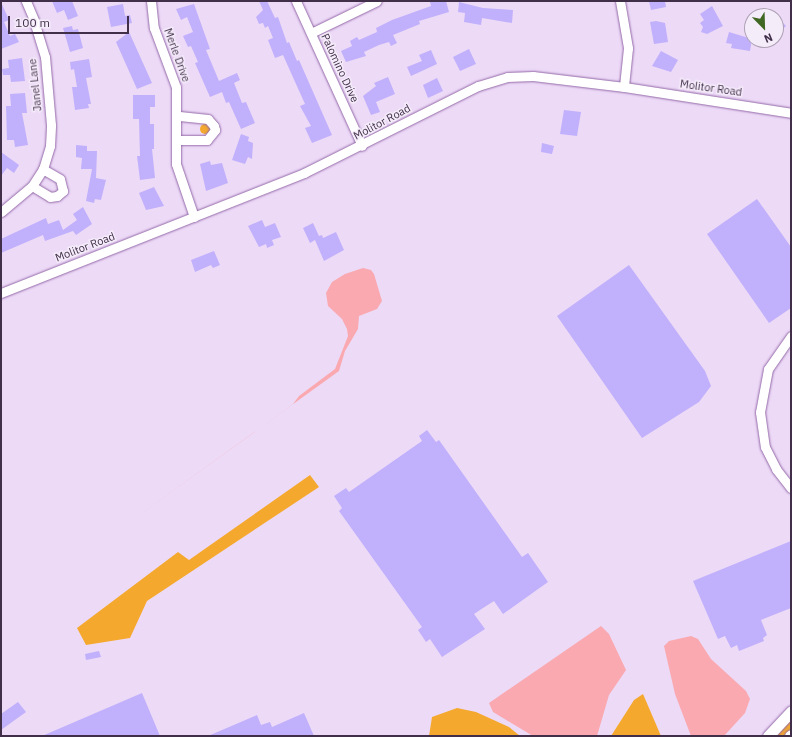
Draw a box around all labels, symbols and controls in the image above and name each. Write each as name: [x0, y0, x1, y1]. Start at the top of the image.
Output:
scale bar: [10, 8, 131, 34]
north arrow: [744, 8, 784, 48]
text: 100 m: [15, 15, 50, 30]
street label: Merle Drive: [161, 26, 193, 84]
text: N: [762, 30, 775, 46]
street label: Palomino Drive: [318, 31, 362, 105]
street label: Janel Lane: [26, 58, 44, 112]
street label: Molitor Road: [679, 77, 743, 99]
street label: Molitor Road: [351, 101, 413, 143]
street label: Molitor Road: [53, 230, 117, 264]

